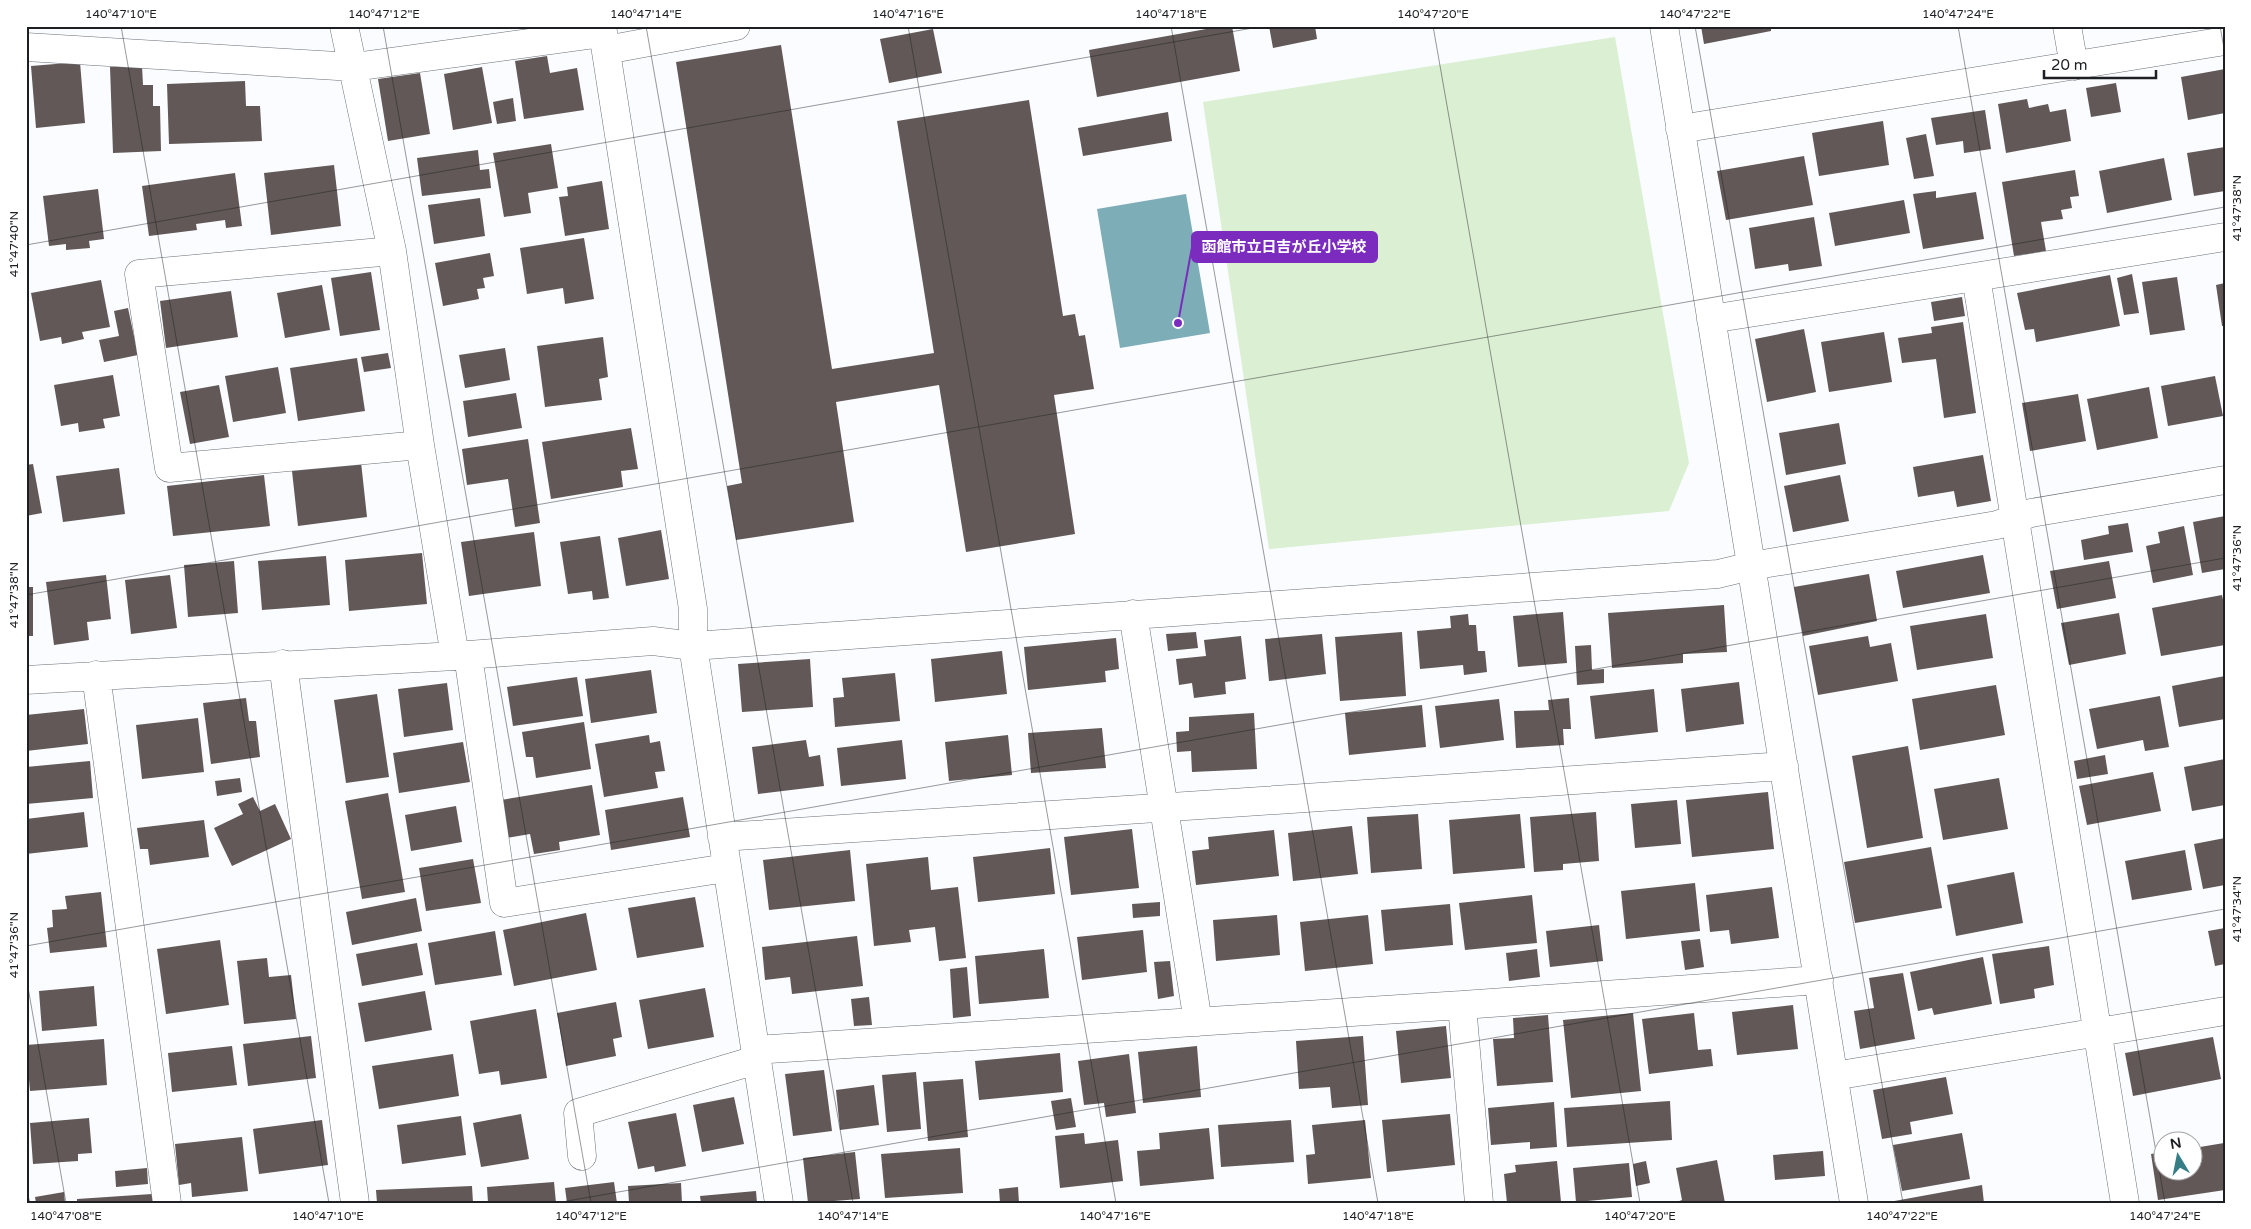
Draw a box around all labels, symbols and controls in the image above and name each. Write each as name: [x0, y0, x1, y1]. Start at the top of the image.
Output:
text: 140°47'10"E: [85, 7, 157, 21]
text: 140°47'12"E: [348, 7, 420, 21]
text: 140°47'14"E: [610, 7, 682, 21]
text: 140°47'16"E: [872, 7, 944, 21]
text: 140°47'18"E: [1135, 7, 1207, 21]
text: 140°47'20"E: [1397, 7, 1469, 21]
text: 140°47'22"E: [1659, 7, 1731, 21]
text: 140°47'24"E: [1922, 7, 1994, 21]
scale bar: [2044, 48, 2156, 80]
text: 20 m: [2051, 56, 2088, 74]
text: 41°47'38"N: [2230, 175, 2244, 241]
text: 41°47'40"N: [7, 211, 21, 277]
callout: 函館市立日吉が丘小学校: [1192, 232, 1377, 262]
text: 函館市立日吉が丘小学校: [1201, 238, 1367, 256]
text: 41°47'36"N: [2230, 525, 2244, 591]
text: 41°47'38"N: [7, 562, 21, 628]
text: 41°47'34"N: [2230, 876, 2244, 942]
text: 41°47'36"N: [7, 912, 21, 978]
north arrow: [2154, 1132, 2204, 1182]
text: N: [2169, 1134, 2183, 1153]
text: 140°47'08"E: [30, 1209, 102, 1223]
text: 140°47'10"E: [292, 1209, 364, 1223]
text: 140°47'12"E: [555, 1209, 627, 1223]
text: 140°47'14"E: [817, 1209, 889, 1223]
text: 140°47'16"E: [1079, 1209, 1151, 1223]
text: 140°47'18"E: [1342, 1209, 1414, 1223]
text: 140°47'20"E: [1604, 1209, 1676, 1223]
text: 140°47'22"E: [1866, 1209, 1938, 1223]
text: 140°47'24"E: [2129, 1209, 2201, 1223]

